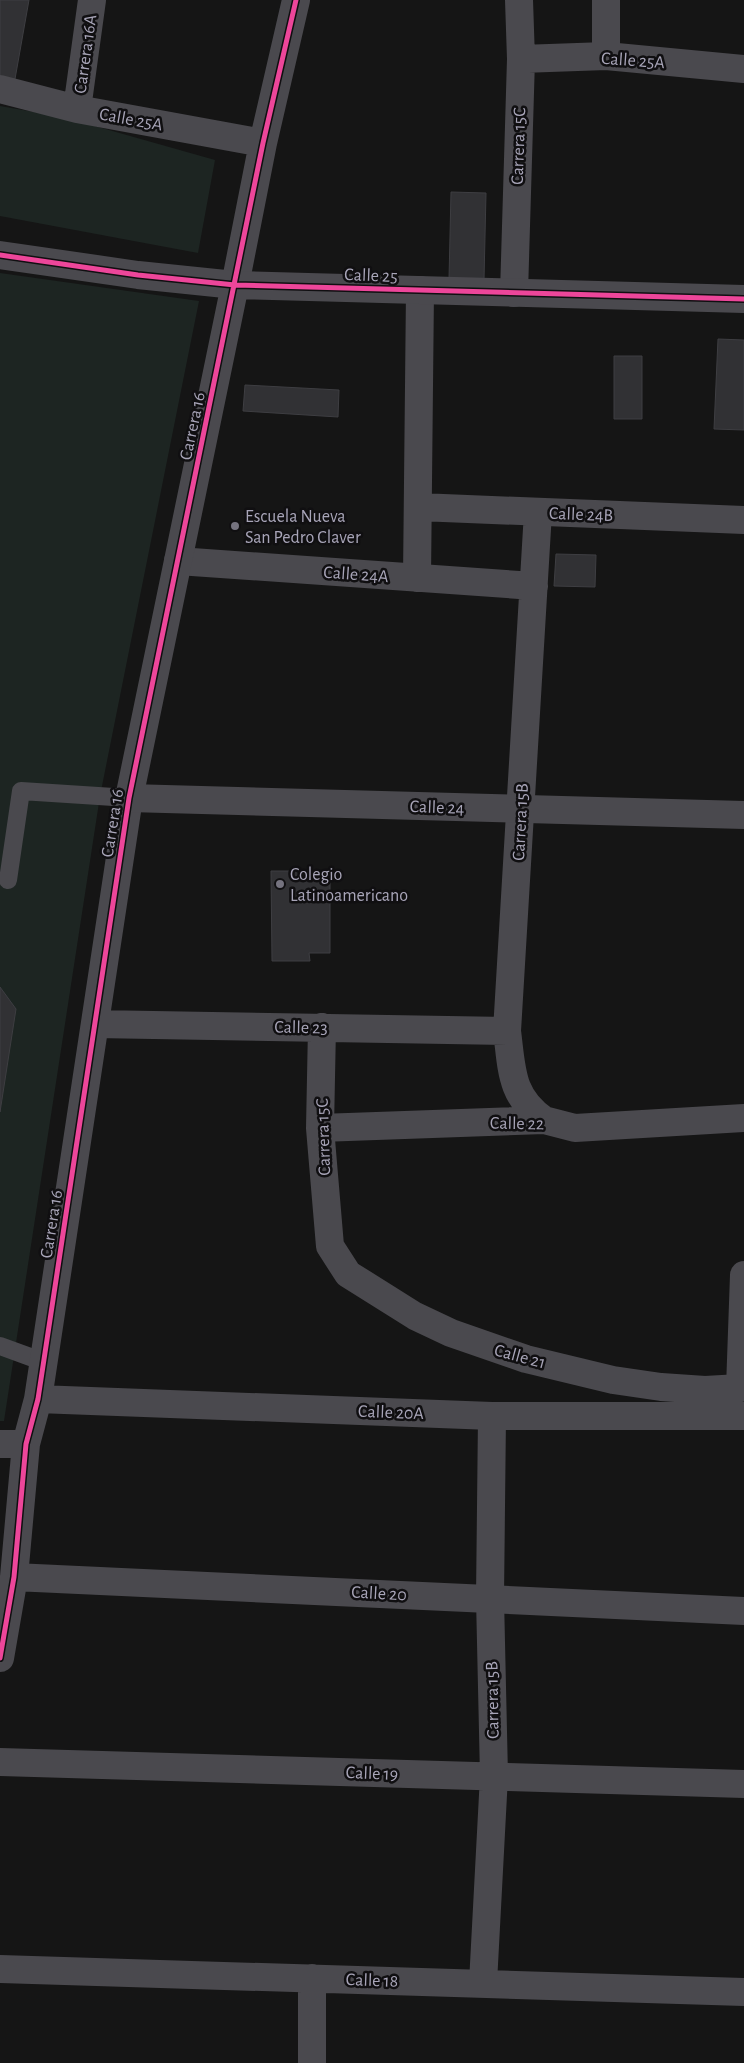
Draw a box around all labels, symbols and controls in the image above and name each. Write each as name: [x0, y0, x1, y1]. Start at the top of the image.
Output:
street label: Carrera 16A: [72, 13, 101, 95]
street label: Calle 25A: [600, 50, 666, 72]
street label: Calle 25A: [98, 106, 164, 135]
street label: Carrera 15C: [509, 107, 529, 185]
street label: Calle 25: [344, 266, 398, 286]
street label: Carrera 16: [177, 391, 209, 462]
street label: Calle 24B: [548, 505, 613, 525]
place label: Escuela Nueva San Pedro Claver: [245, 508, 361, 547]
marker: Escuela Nueva San Pedro Claver: [229, 520, 241, 532]
street label: Calle 24A: [323, 564, 390, 586]
street label: Carrera 15B: [510, 783, 532, 861]
street label: Carrera 16: [99, 788, 127, 859]
street label: Calle 24: [409, 798, 465, 818]
place label: Colegio Latinoamericano: [290, 866, 408, 905]
marker: Colegio Latinoamericano: [274, 878, 286, 890]
street label: Calle 23: [274, 1019, 328, 1037]
street label: Carrera 15C: [314, 1098, 334, 1176]
street label: Calle 22: [490, 1115, 544, 1133]
street label: Carrera 16: [38, 1189, 66, 1260]
street label: Calle 21: [492, 1342, 547, 1372]
street label: Calle 20A: [358, 1403, 425, 1423]
street label: Calle 20: [351, 1584, 407, 1604]
street label: Carrera 15B: [483, 1661, 503, 1739]
street label: Calle 19: [345, 1764, 399, 1784]
street label: Calle 18: [345, 1971, 399, 1991]

